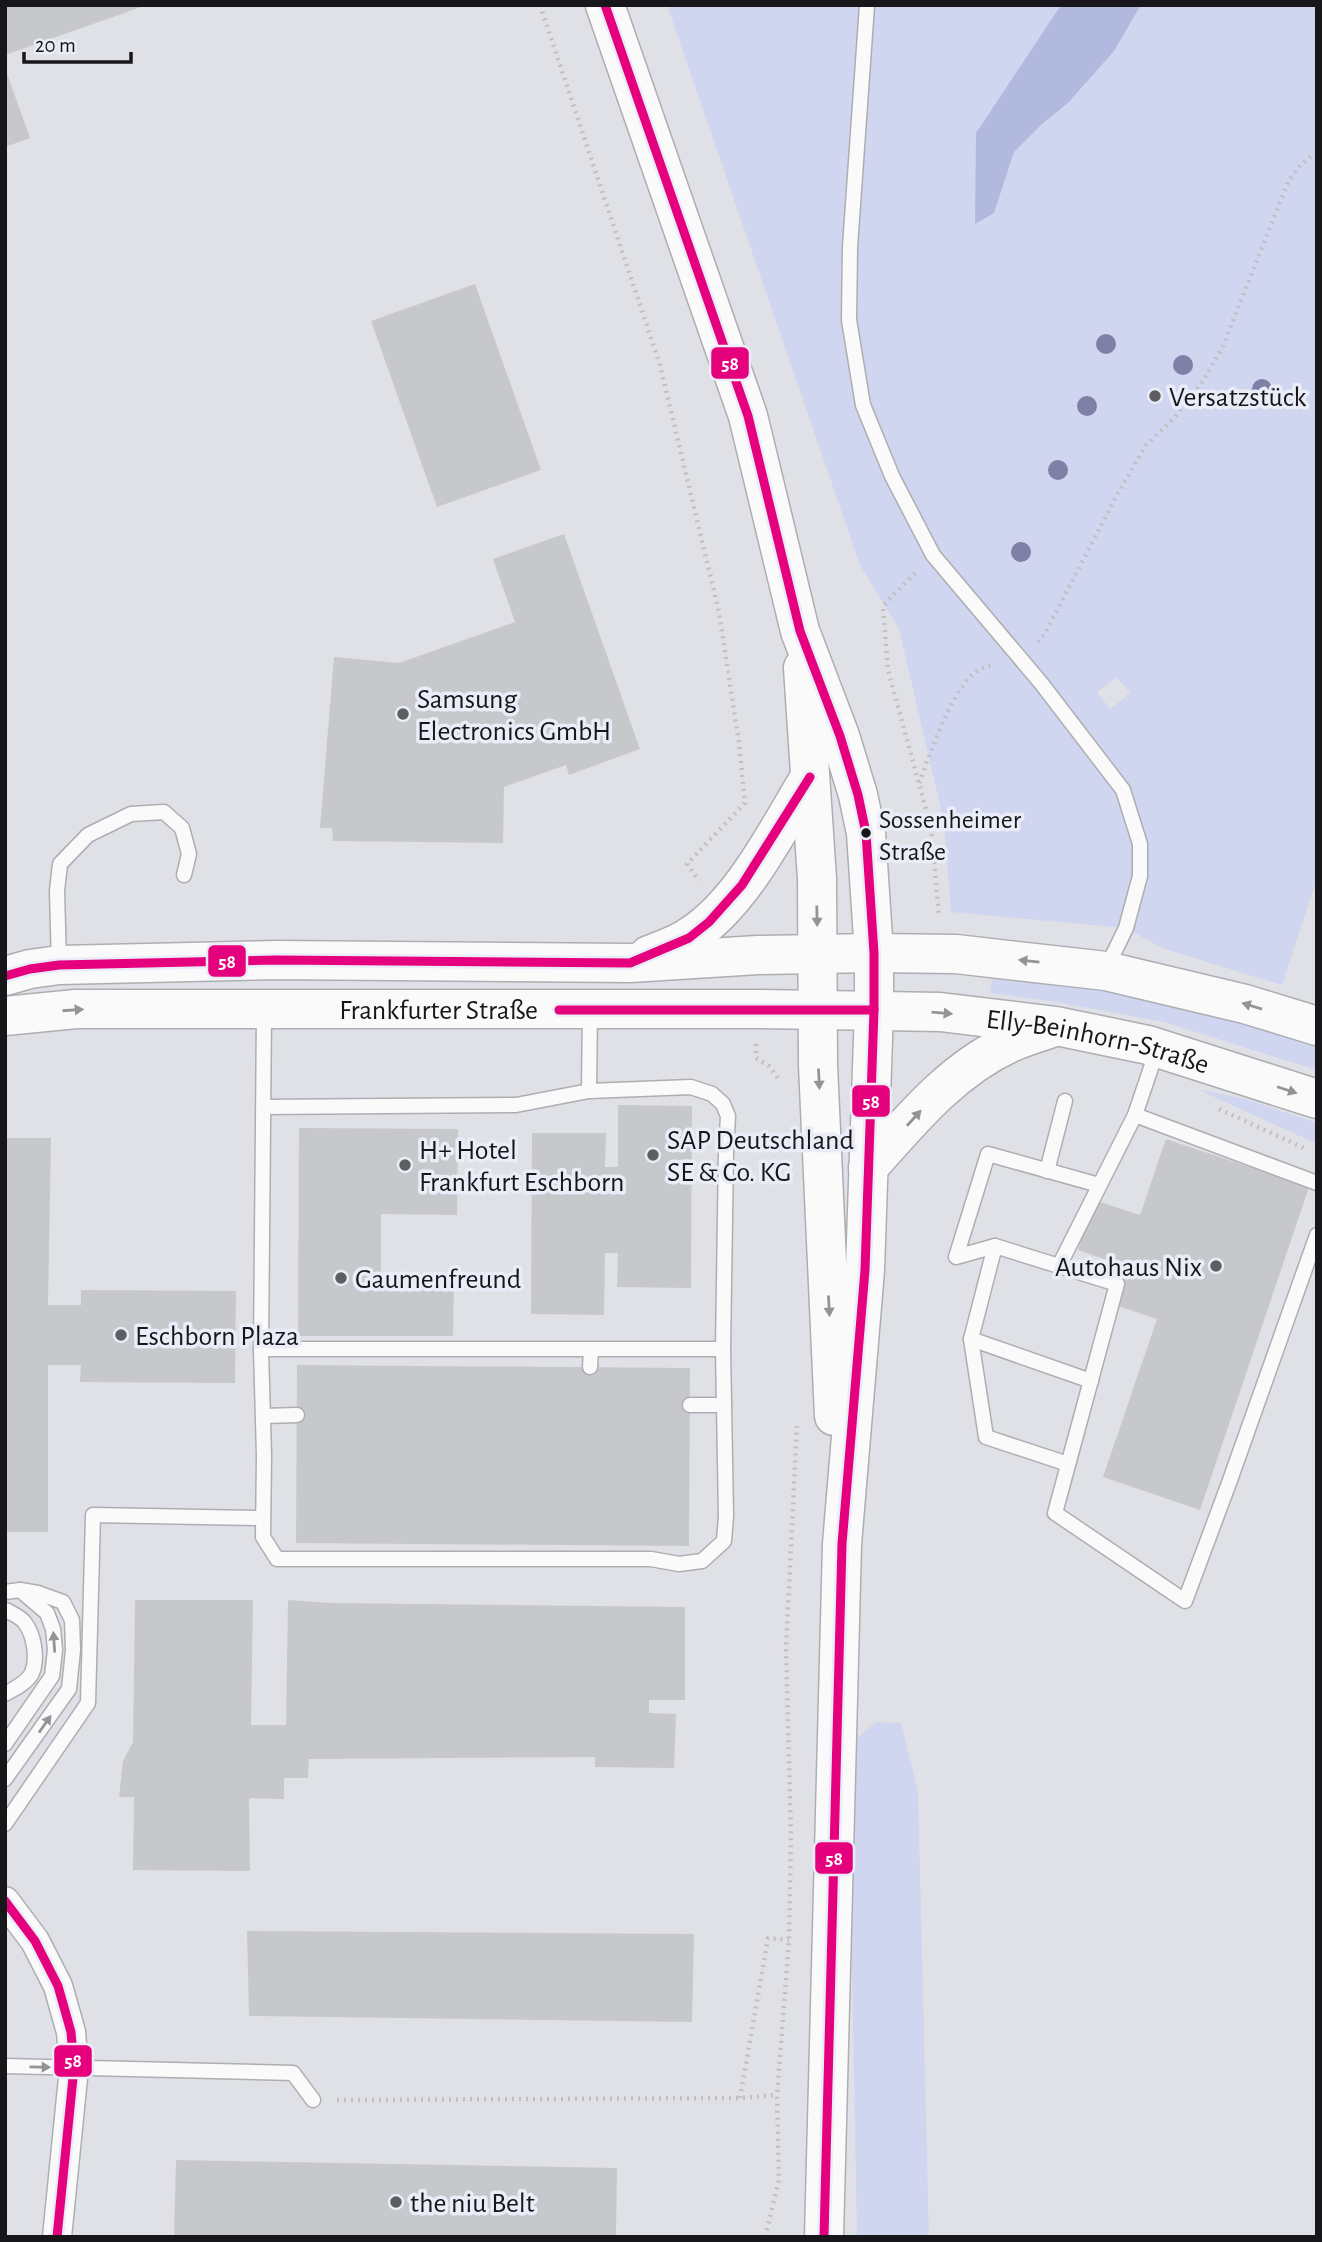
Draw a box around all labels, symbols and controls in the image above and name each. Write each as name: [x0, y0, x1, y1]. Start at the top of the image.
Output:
scale bar: [24, 21, 131, 65]
text: 20 m: [35, 35, 76, 56]
line badge: 58: [710, 346, 750, 380]
text: 58: [721, 355, 739, 374]
place label: Versatzstück: [1169, 384, 1307, 412]
marker: Versatzstück: [1147, 388, 1163, 404]
place label: Samsung Electronics GmbH: [417, 686, 611, 746]
marker: Samsung Electronics GmbH: [395, 706, 411, 722]
place label: Sossenheimer Straße: [879, 807, 1022, 865]
marker: Sossenheimer Straße: [859, 826, 873, 840]
one-way arrow: [811, 906, 823, 928]
line badge: 58: [207, 944, 247, 978]
text: 58: [218, 953, 236, 972]
one-way arrow: [1018, 955, 1040, 966]
street label: Frankfurter Straße: [339, 997, 538, 1025]
one-way arrow: [1240, 1000, 1262, 1011]
one-way arrow: [62, 1004, 84, 1015]
street label: Elly-Beinhorn-Straße: [985, 1006, 1212, 1080]
one-way arrow: [931, 1008, 953, 1019]
one-way arrow: [813, 1068, 824, 1090]
line badge: 58: [851, 1084, 891, 1118]
one-way arrow: [1277, 1085, 1298, 1095]
text: 58: [862, 1093, 880, 1112]
one-way arrow: [905, 1110, 921, 1127]
place label: SAP Deutschland SE & Co. KG: [667, 1127, 854, 1187]
place label: H+ Hotel Frankfurt Eschborn: [419, 1137, 624, 1197]
marker: SAP Deutschland SE & Co. KG: [645, 1147, 661, 1163]
marker: H+ Hotel Frankfurt Eschborn: [397, 1157, 413, 1173]
place label: Autohaus Nix: [1055, 1254, 1202, 1282]
marker: Autohaus Nix: [1208, 1258, 1224, 1274]
place label: Gaumenfreund: [355, 1266, 521, 1294]
marker: Gaumenfreund: [333, 1270, 349, 1286]
one-way arrow: [824, 1295, 835, 1317]
place label: Eschborn Plaza: [135, 1323, 299, 1351]
marker: Eschborn Plaza: [113, 1327, 129, 1343]
one-way arrow: [48, 1630, 59, 1652]
one-way arrow: [38, 1715, 52, 1733]
line badge: 58: [814, 1841, 854, 1875]
text: 58: [825, 1850, 843, 1869]
line badge: 58: [53, 2044, 93, 2078]
text: 58: [64, 2052, 82, 2071]
one-way arrow: [29, 2061, 51, 2073]
place label: the niu Belt: [410, 2190, 535, 2218]
marker: the niu Belt: [388, 2194, 404, 2210]

